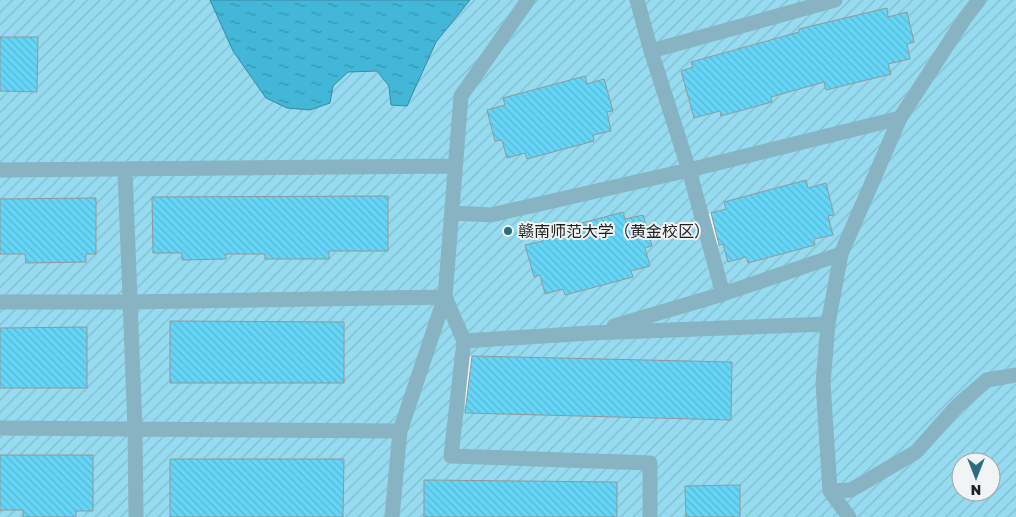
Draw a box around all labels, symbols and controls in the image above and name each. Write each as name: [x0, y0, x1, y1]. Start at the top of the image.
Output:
place label: 赣南师范大学（黄金校区）: [518, 221, 710, 241]
marker: 赣南师范大学（黄金校区）: [502, 225, 514, 237]
north arrow: [951, 452, 1001, 502]
text: N: [971, 482, 981, 499]

